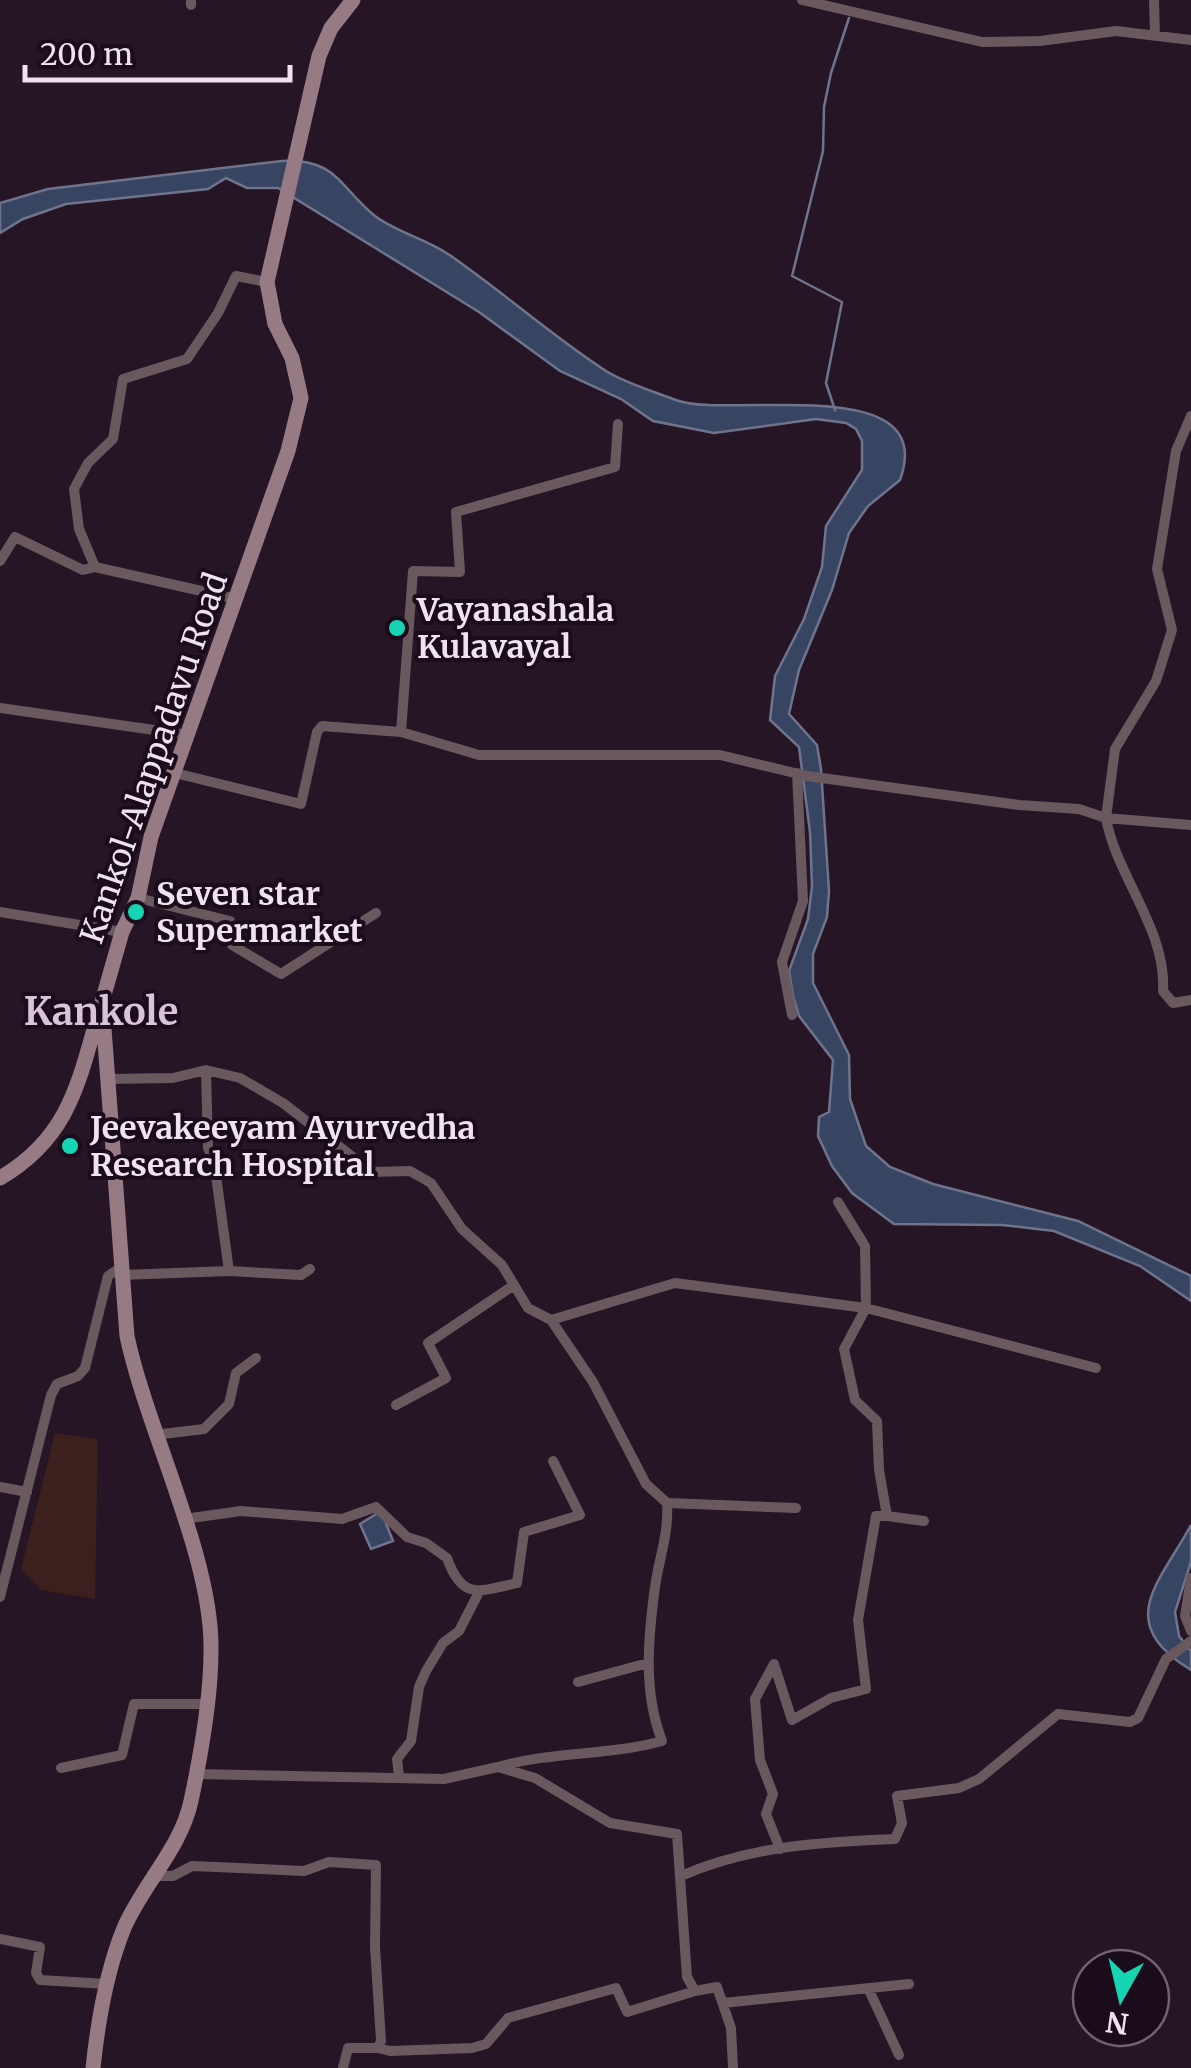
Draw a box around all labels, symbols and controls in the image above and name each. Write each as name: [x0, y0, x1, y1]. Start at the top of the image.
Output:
scale bar: [25, 20, 290, 82]
text: 200 m: [40, 35, 133, 73]
street label: Kankol-Alappadavu Road: [72, 567, 236, 949]
place label: Vayanashala Kulavayal: [416, 590, 614, 667]
marker: Vayanashala Kulavayal: [386, 617, 408, 639]
place label: Seven star Supermarket: [156, 874, 363, 951]
marker: Seven star Supermarket: [125, 901, 147, 923]
district label: Kankole: [24, 988, 178, 1035]
place label: Jeevakeeyam Ayurvedha Research Hospital: [89, 1108, 476, 1185]
marker: Jeevakeeyam Ayurvedha Research Hospital: [59, 1135, 81, 1157]
north arrow: [1071, 1948, 1171, 2048]
text: N: [1104, 2003, 1131, 2042]

